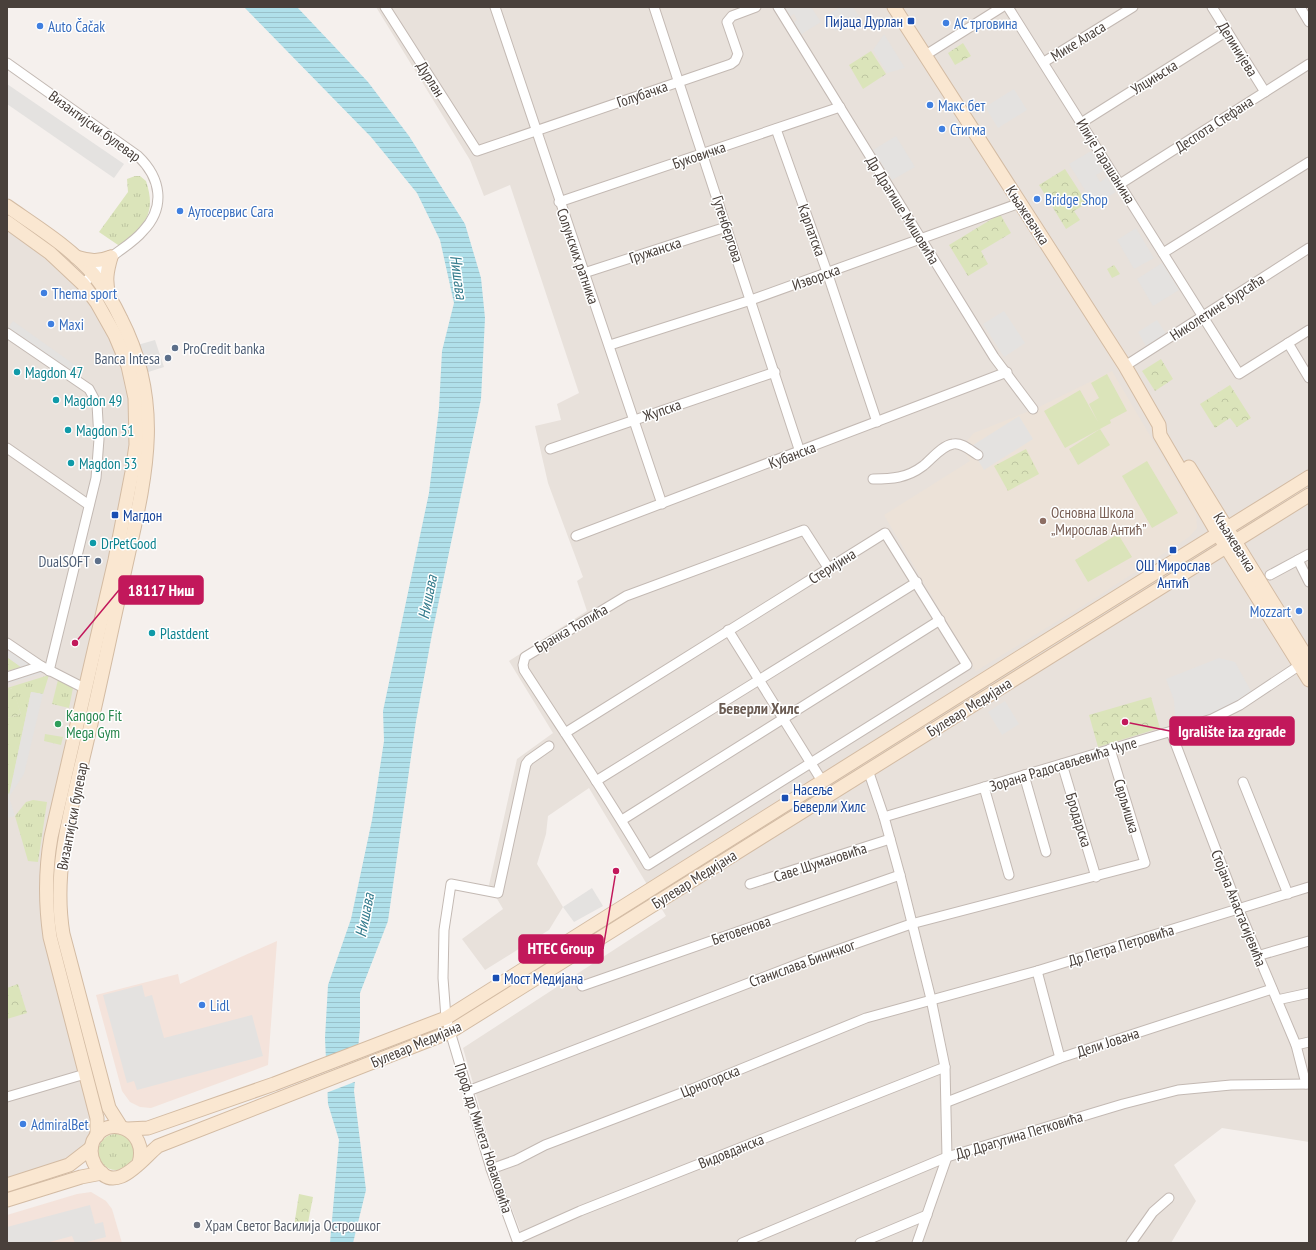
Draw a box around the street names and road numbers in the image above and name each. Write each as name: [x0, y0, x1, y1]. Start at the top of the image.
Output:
street label: Мике Аласа: [1047, 17, 1109, 65]
street label: Делинијева: [1214, 18, 1262, 80]
street label: Улцињска: [1127, 55, 1181, 99]
street label: Дурлан: [413, 58, 449, 100]
street label: Голубачка: [614, 76, 670, 112]
street label: Византијски булевар: [45, 86, 145, 166]
street label: Деспота Стефана: [1171, 92, 1257, 156]
street label: Илије Гарашанина: [1072, 115, 1140, 207]
street label: Буковичка: [670, 137, 728, 173]
street label: Др Драгише Мишовића: [862, 152, 944, 268]
street label: Књажевачка: [1002, 182, 1054, 248]
street label: Гутенбергова: [708, 193, 748, 265]
street label: Карпатска: [794, 201, 830, 259]
street label: Солунских ратника: [553, 206, 603, 306]
street label: Гружанска: [627, 233, 683, 267]
street label: Изворска: [789, 260, 843, 294]
street label: Николетине Бурсаћа: [1166, 269, 1268, 345]
street label: Жупска: [640, 395, 684, 426]
street label: Кубанска: [766, 437, 818, 473]
street label: Књажевачка: [1209, 509, 1261, 575]
street label: Стеријина: [805, 544, 859, 588]
street label: Бранка Ћопића: [531, 599, 611, 657]
street label: Булевар Медијана: [923, 673, 1015, 741]
street label: Зорана Радосављевића Чупе: [987, 733, 1139, 795]
street label: Византијски булевар: [52, 760, 92, 872]
street label: Сврљишка: [1110, 777, 1144, 835]
street label: Бродарска: [1062, 790, 1096, 850]
street label: Саве Шумановића: [771, 838, 869, 886]
street label: Булевар Медијана: [648, 845, 740, 913]
street label: Стојана Анастасијевића: [1207, 847, 1271, 969]
street label: Бетовенова: [709, 911, 773, 949]
street label: Др Петра Петровића: [1066, 920, 1176, 970]
street label: Станислава Биничког: [746, 935, 858, 991]
street label: Булевар Медијана: [368, 1016, 464, 1072]
street label: Дели Јована: [1074, 1023, 1142, 1061]
street label: Проф. др Милета Новаковића: [451, 1061, 517, 1215]
street label: Црногорска: [678, 1061, 742, 1101]
street label: Др Драгутина Петковића: [953, 1107, 1085, 1163]
street label: Видовданска: [695, 1129, 767, 1173]

